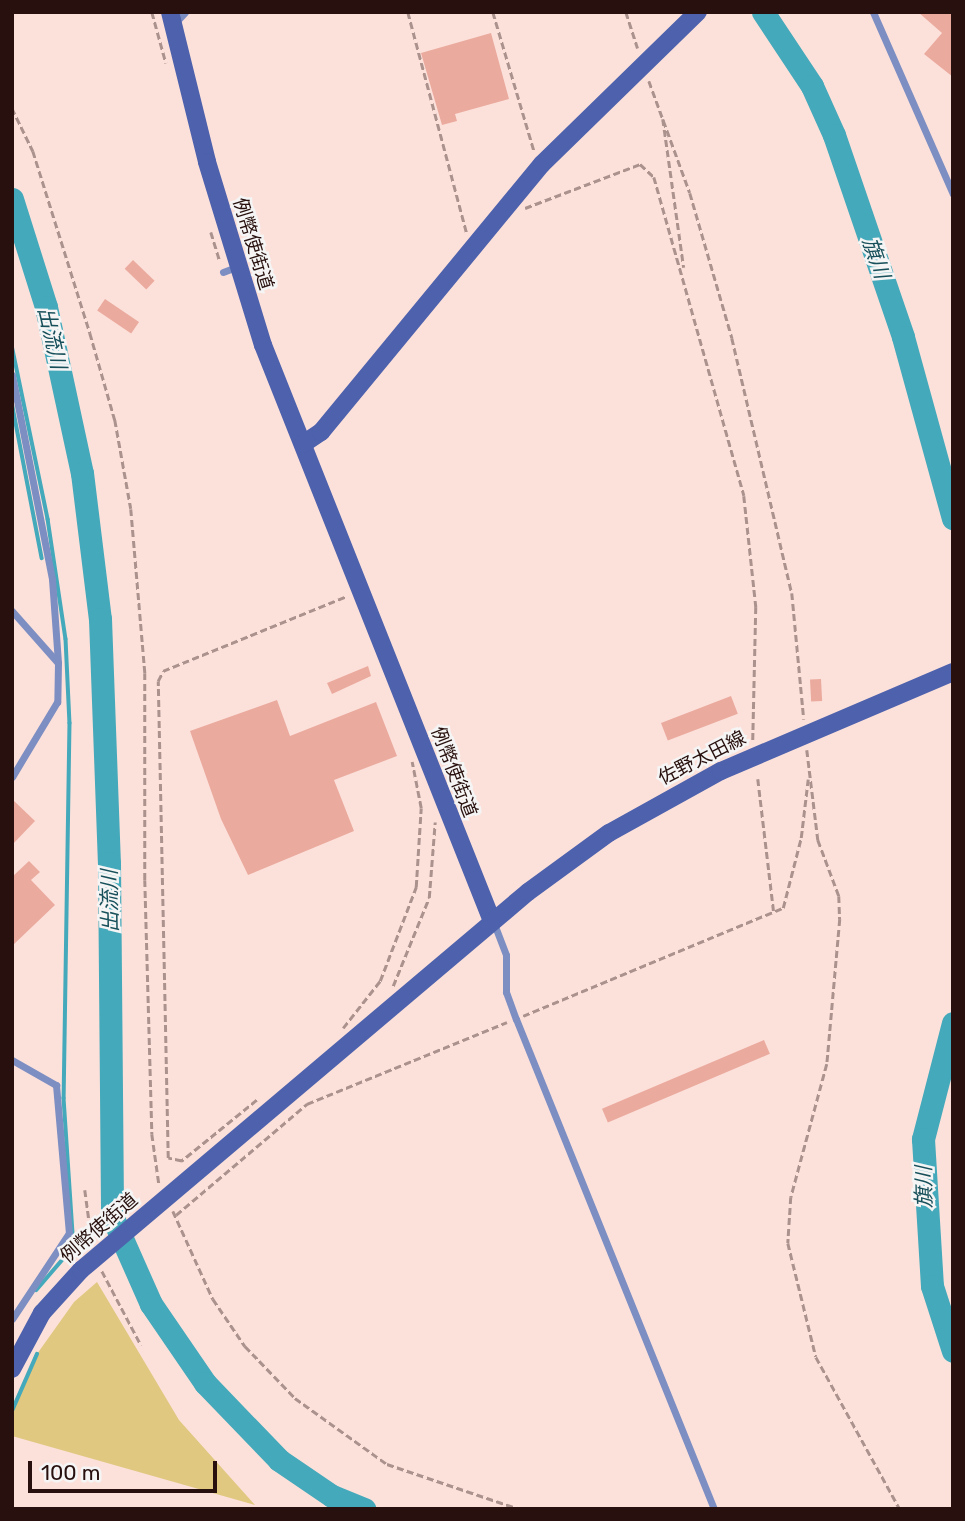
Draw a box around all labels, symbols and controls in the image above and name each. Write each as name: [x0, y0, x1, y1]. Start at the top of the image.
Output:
street label: 例幣使街道: [228, 195, 278, 293]
water label: 旗川: [857, 234, 895, 282]
water label: 出流川: [33, 304, 71, 372]
street label: 例幣使街道: [426, 724, 482, 820]
street label: 佐野太田線: [655, 726, 749, 790]
water label: 出流川: [97, 869, 123, 933]
water label: 旗川: [911, 1166, 937, 1208]
street label: 例幣使街道: [56, 1188, 142, 1268]
scale bar: [32, 1448, 220, 1492]
text: 100 m: [41, 1460, 100, 1485]

